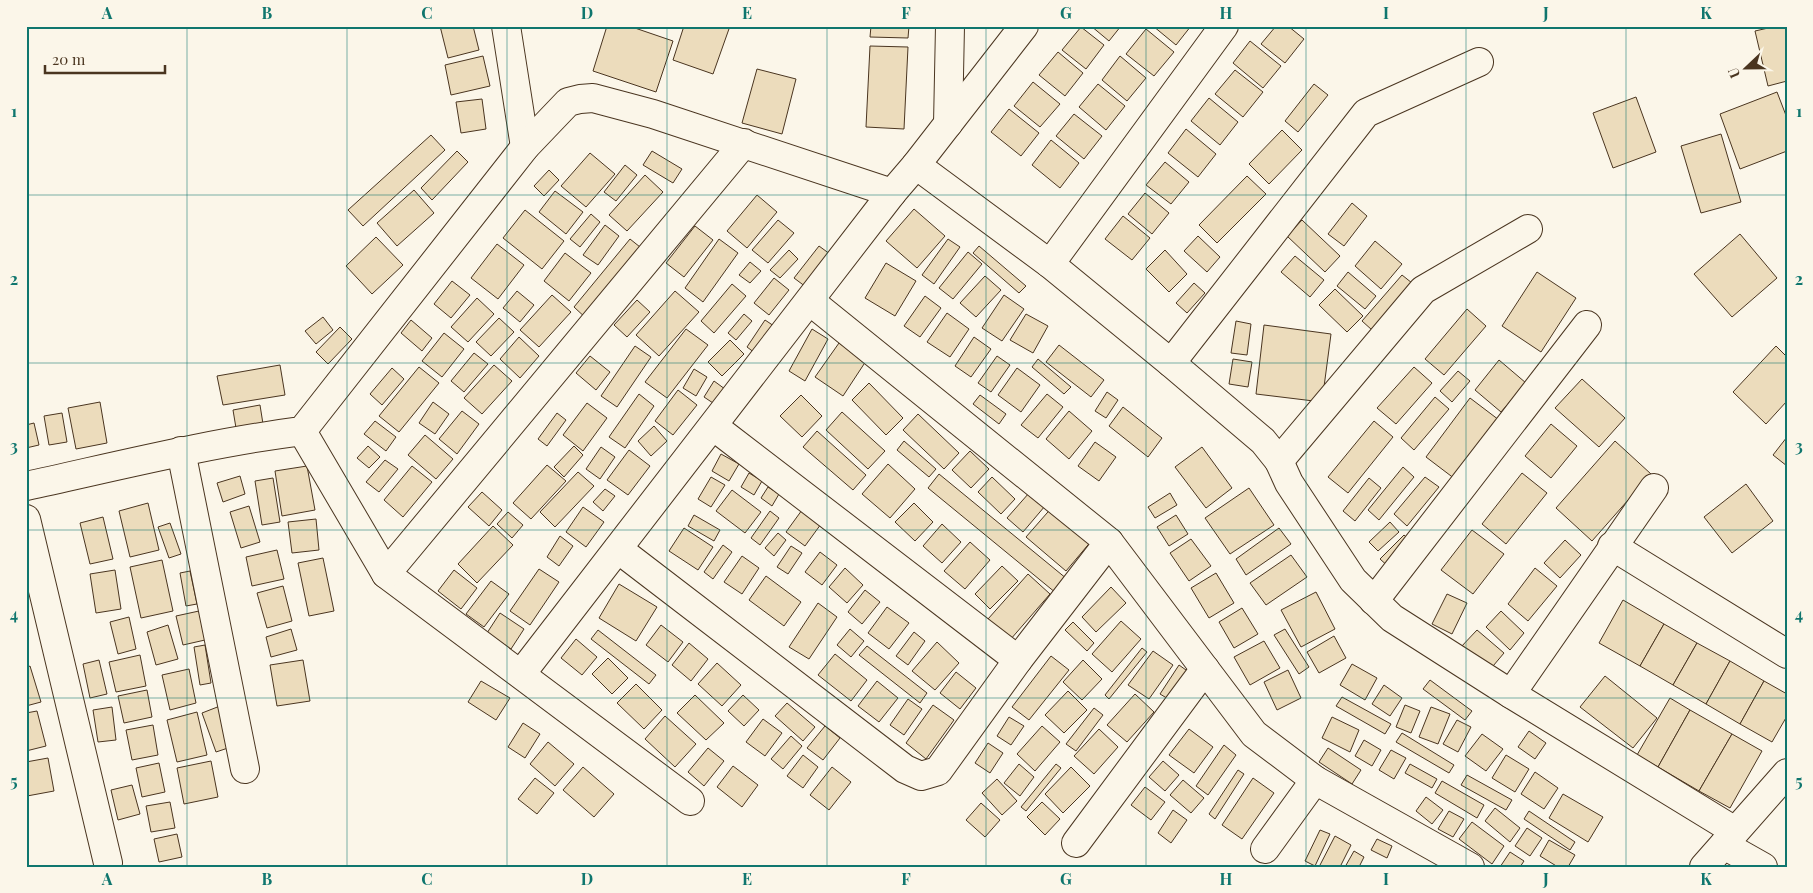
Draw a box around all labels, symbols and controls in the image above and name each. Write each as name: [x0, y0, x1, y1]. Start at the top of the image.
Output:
text: A: [101, 2, 113, 23]
text: B: [262, 2, 273, 23]
text: C: [421, 2, 433, 23]
text: D: [581, 2, 593, 23]
text: E: [742, 2, 752, 23]
text: F: [901, 2, 911, 23]
text: G: [1060, 2, 1072, 23]
text: H: [1220, 2, 1233, 23]
text: I: [1383, 2, 1389, 23]
text: J: [1542, 2, 1549, 23]
text: K: [1700, 2, 1712, 23]
scale bar: [45, 42, 165, 74]
north arrow: [1720, 42, 1770, 92]
text: 20 m: [52, 49, 86, 69]
text: U: [1723, 65, 1744, 81]
text: 1: [11, 100, 17, 121]
text: 1: [1796, 100, 1802, 121]
text: 2: [10, 268, 18, 289]
text: 2: [1795, 268, 1803, 289]
text: 3: [10, 435, 18, 456]
text: 3: [1795, 435, 1803, 456]
text: 4: [10, 603, 18, 624]
text: 4: [1795, 603, 1803, 624]
text: 5: [10, 770, 18, 791]
text: 5: [1795, 770, 1803, 791]
text: A: [101, 868, 113, 889]
text: B: [262, 868, 273, 889]
text: C: [421, 868, 433, 889]
text: D: [581, 868, 593, 889]
text: E: [742, 868, 752, 889]
text: F: [901, 868, 911, 889]
text: G: [1060, 868, 1072, 889]
text: H: [1220, 868, 1233, 889]
text: I: [1383, 868, 1389, 889]
text: J: [1542, 868, 1549, 889]
text: K: [1700, 868, 1712, 889]

